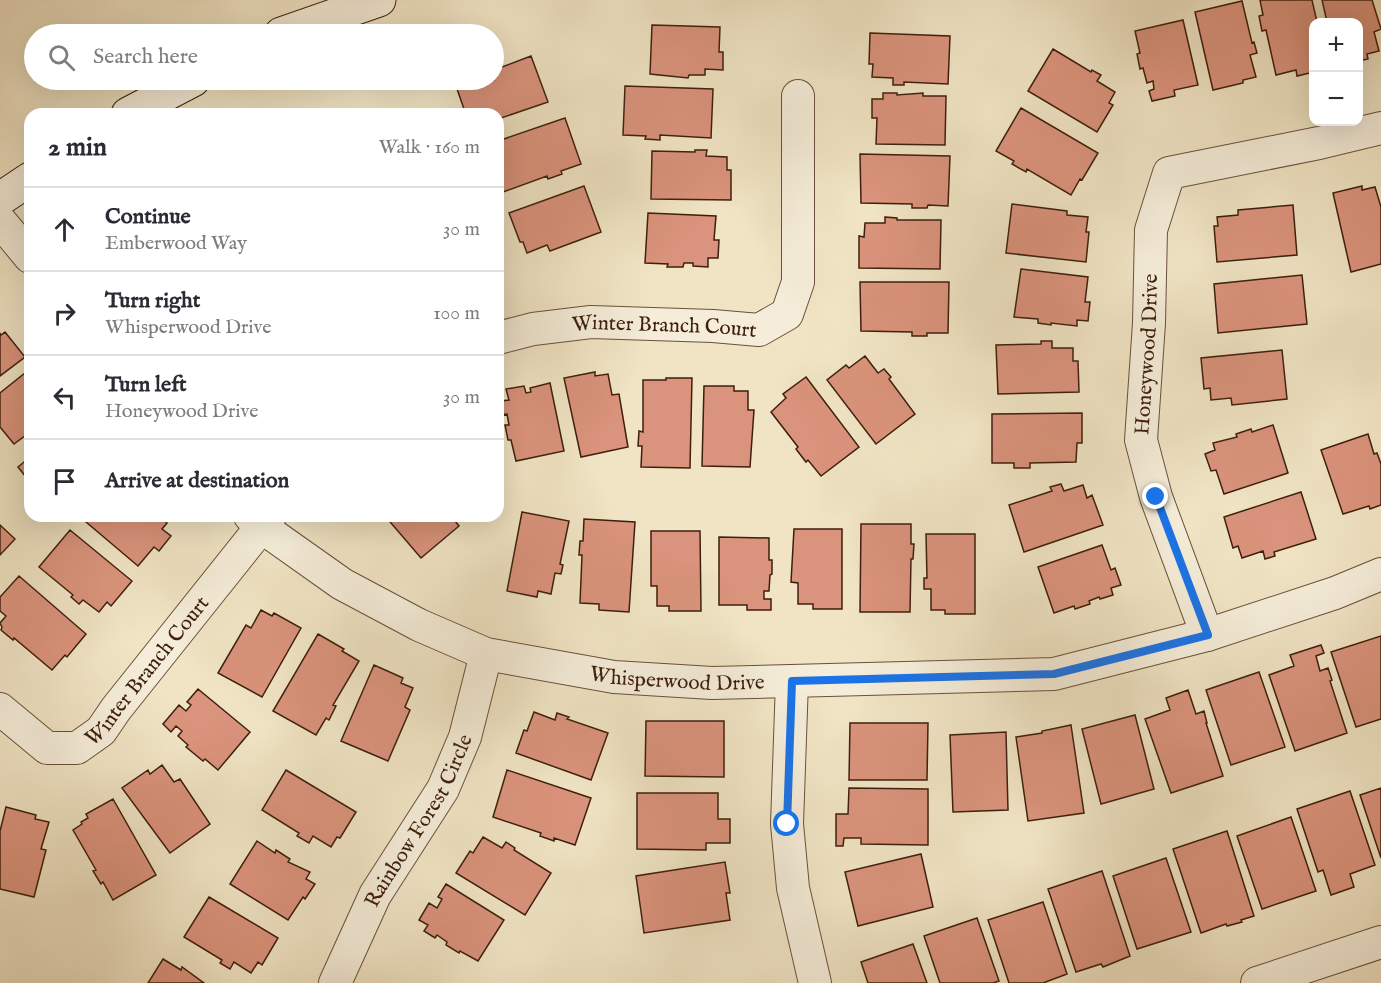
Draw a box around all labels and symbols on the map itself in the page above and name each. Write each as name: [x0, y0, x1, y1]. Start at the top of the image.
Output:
street label: Honeywood Drive: [1129, 273, 1165, 436]
street label: Winter Branch Court: [571, 310, 758, 345]
route end: [1142, 483, 1168, 509]
street label: Winter Branch Court: [80, 591, 216, 753]
street label: Whisperwood Drive: [587, 661, 765, 698]
street label: Rainbow Forest Circle: [359, 730, 480, 912]
route start: [773, 810, 799, 836]

